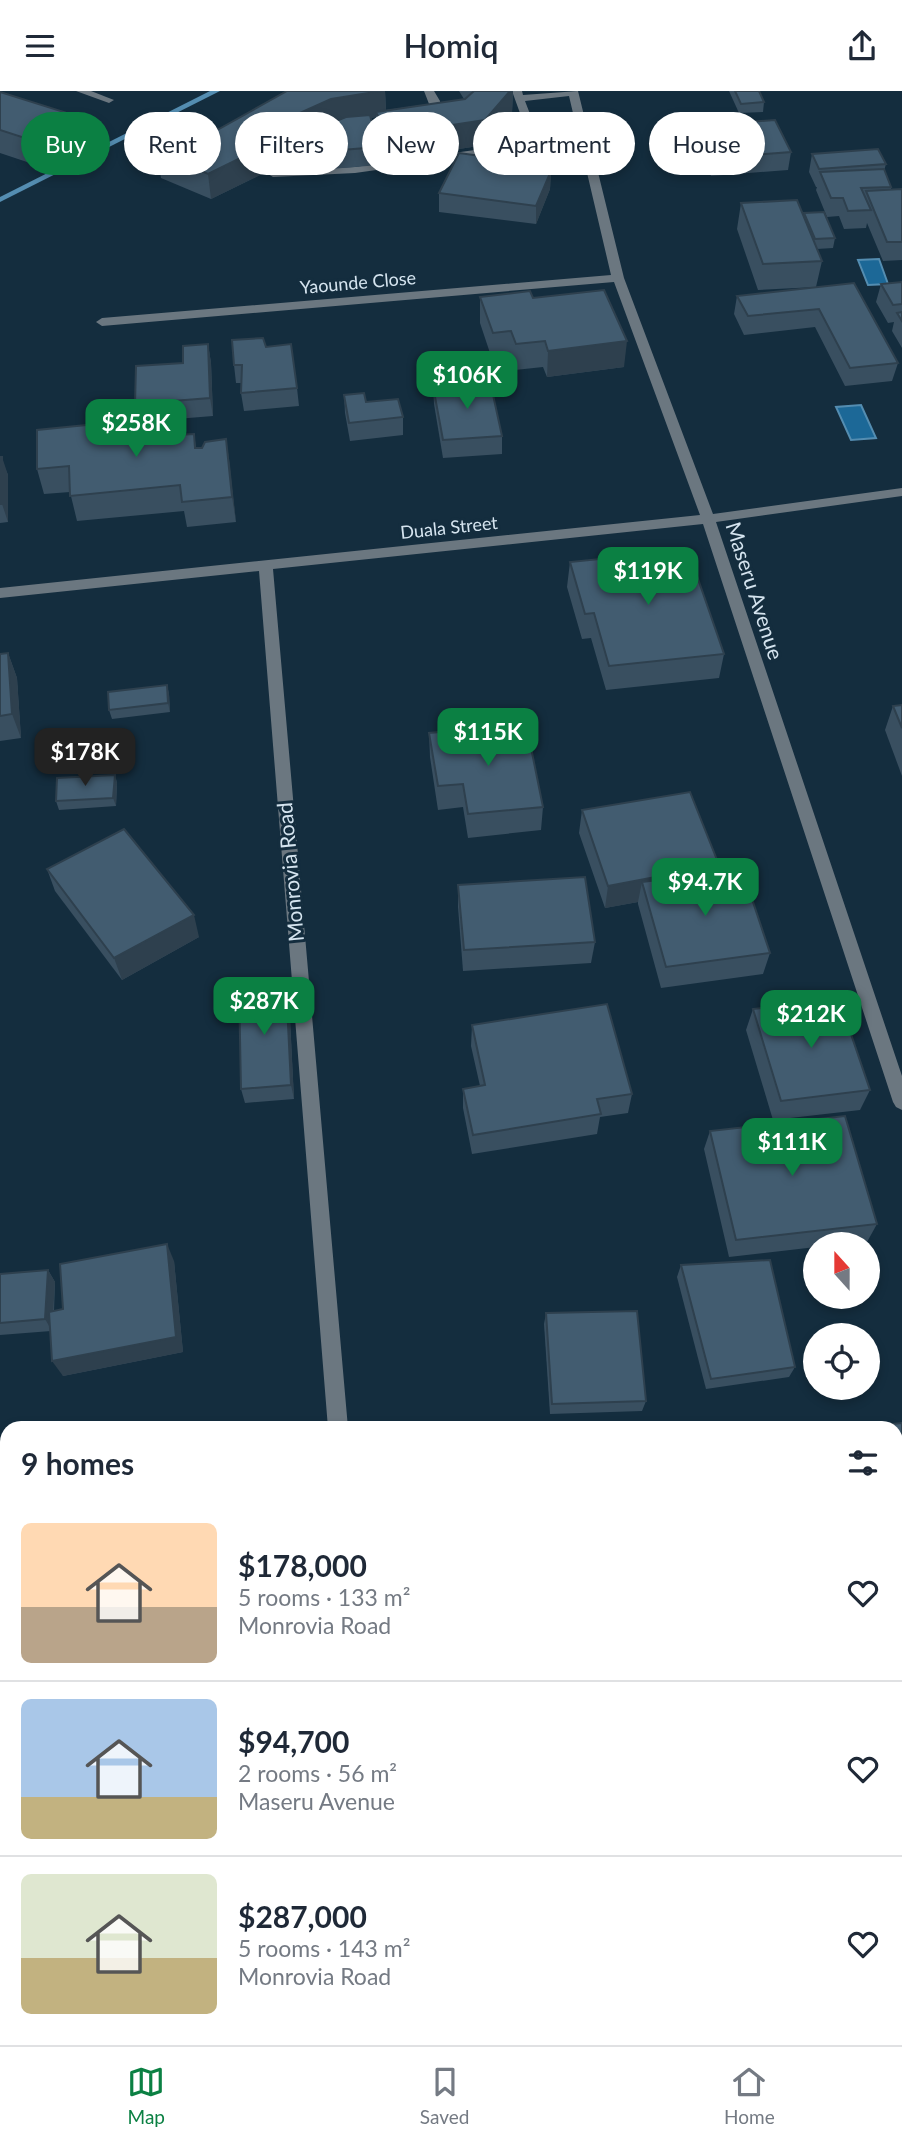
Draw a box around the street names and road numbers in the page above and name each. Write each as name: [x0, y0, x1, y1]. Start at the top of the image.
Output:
street label: Yaounde Close: [299, 266, 417, 298]
street label: Duala Street: [399, 511, 499, 543]
street label: Maseru Avenue: [721, 519, 789, 663]
street label: Monrovia Road: [271, 801, 308, 943]

